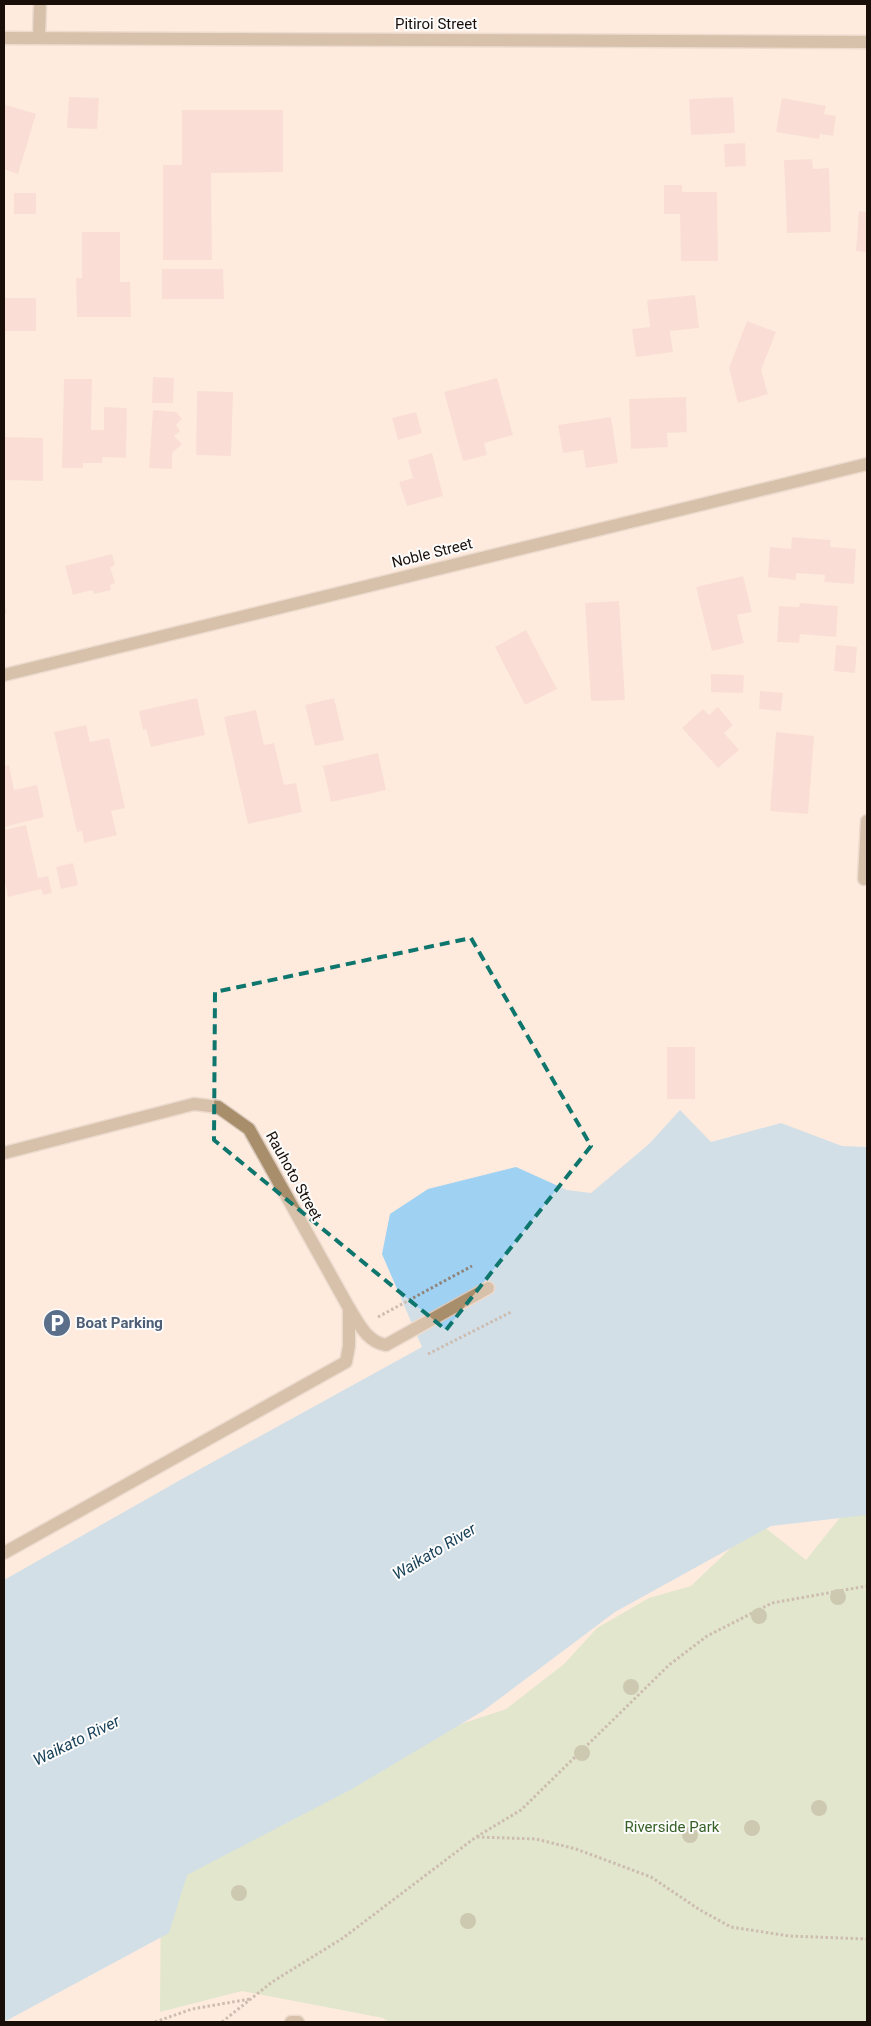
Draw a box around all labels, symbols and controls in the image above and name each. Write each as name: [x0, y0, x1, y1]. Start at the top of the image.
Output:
street label: Pitiroi Street: [395, 15, 477, 33]
street label: Noble Street: [390, 534, 474, 572]
street label: Rauhoto Street: [262, 1128, 326, 1224]
parking icon: Boat Parking: [42, 1308, 72, 1338]
place label: Boat Parking: [76, 1314, 163, 1332]
water label: Waikato River: [389, 1519, 480, 1584]
water label: Waikato River: [30, 1711, 123, 1770]
park label: Riverside Park: [625, 1818, 720, 1836]

